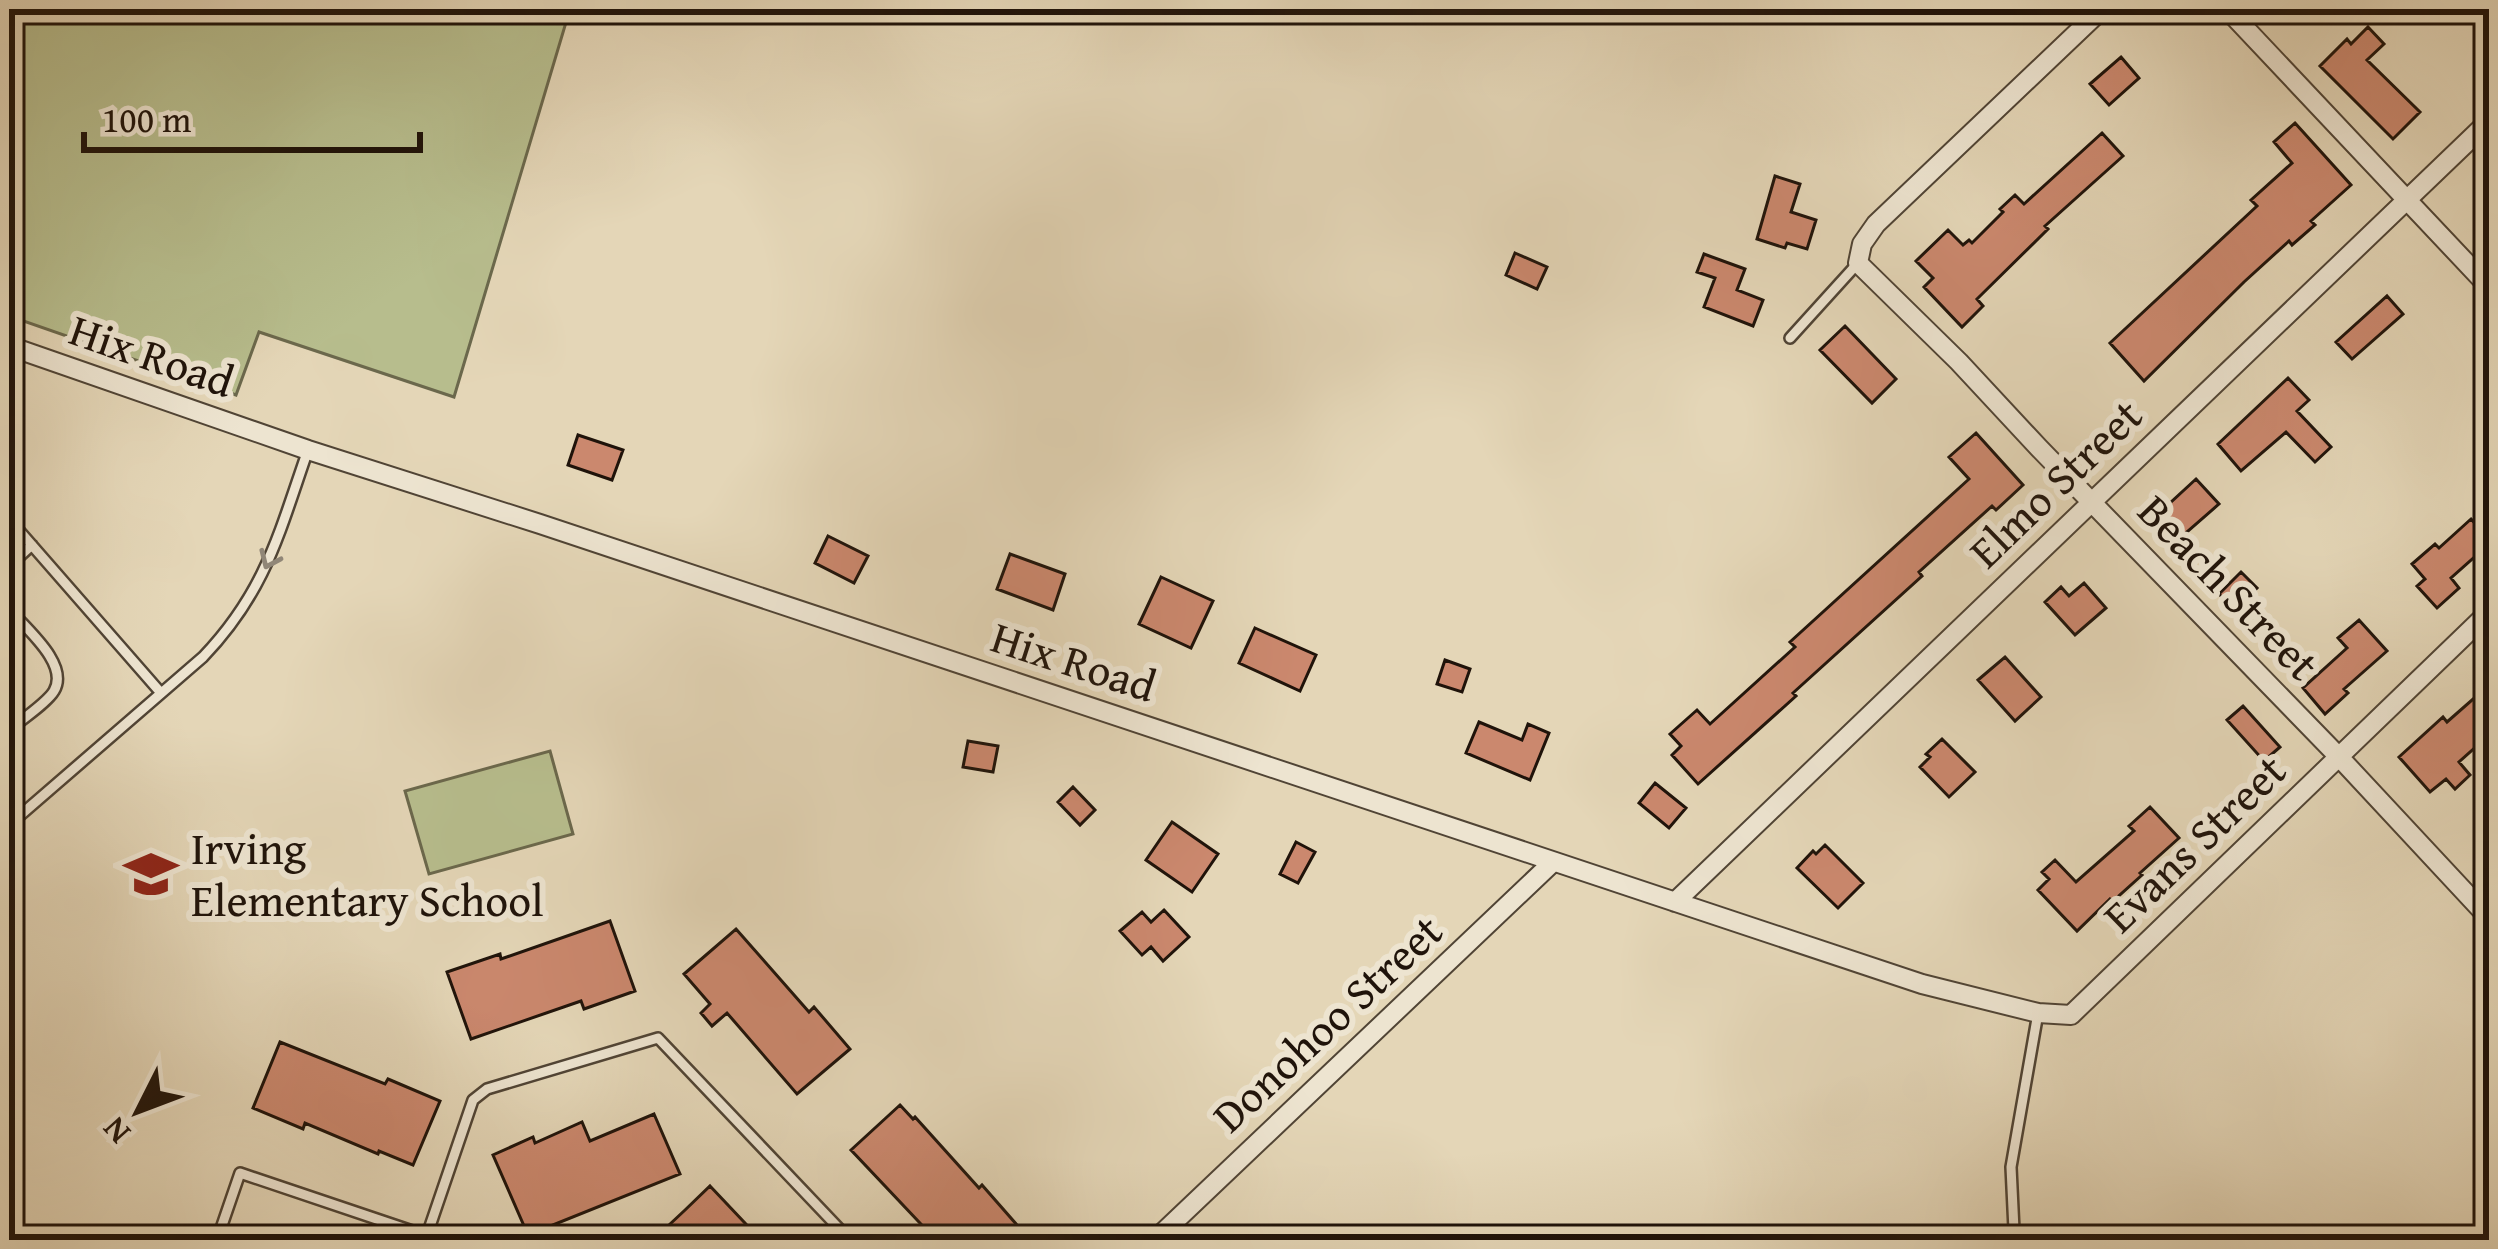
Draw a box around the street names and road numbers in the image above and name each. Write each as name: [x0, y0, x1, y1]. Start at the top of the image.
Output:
street label: Hix Road: [61, 296, 243, 413]
street label: Elmo Street: [1953, 383, 2156, 582]
street label: Beach Street: [2124, 479, 2335, 694]
street label: Hix Road: [984, 603, 1165, 718]
street label: Evans Street: [2087, 738, 2300, 947]
street label: Donohoo Street: [1197, 899, 1456, 1146]

